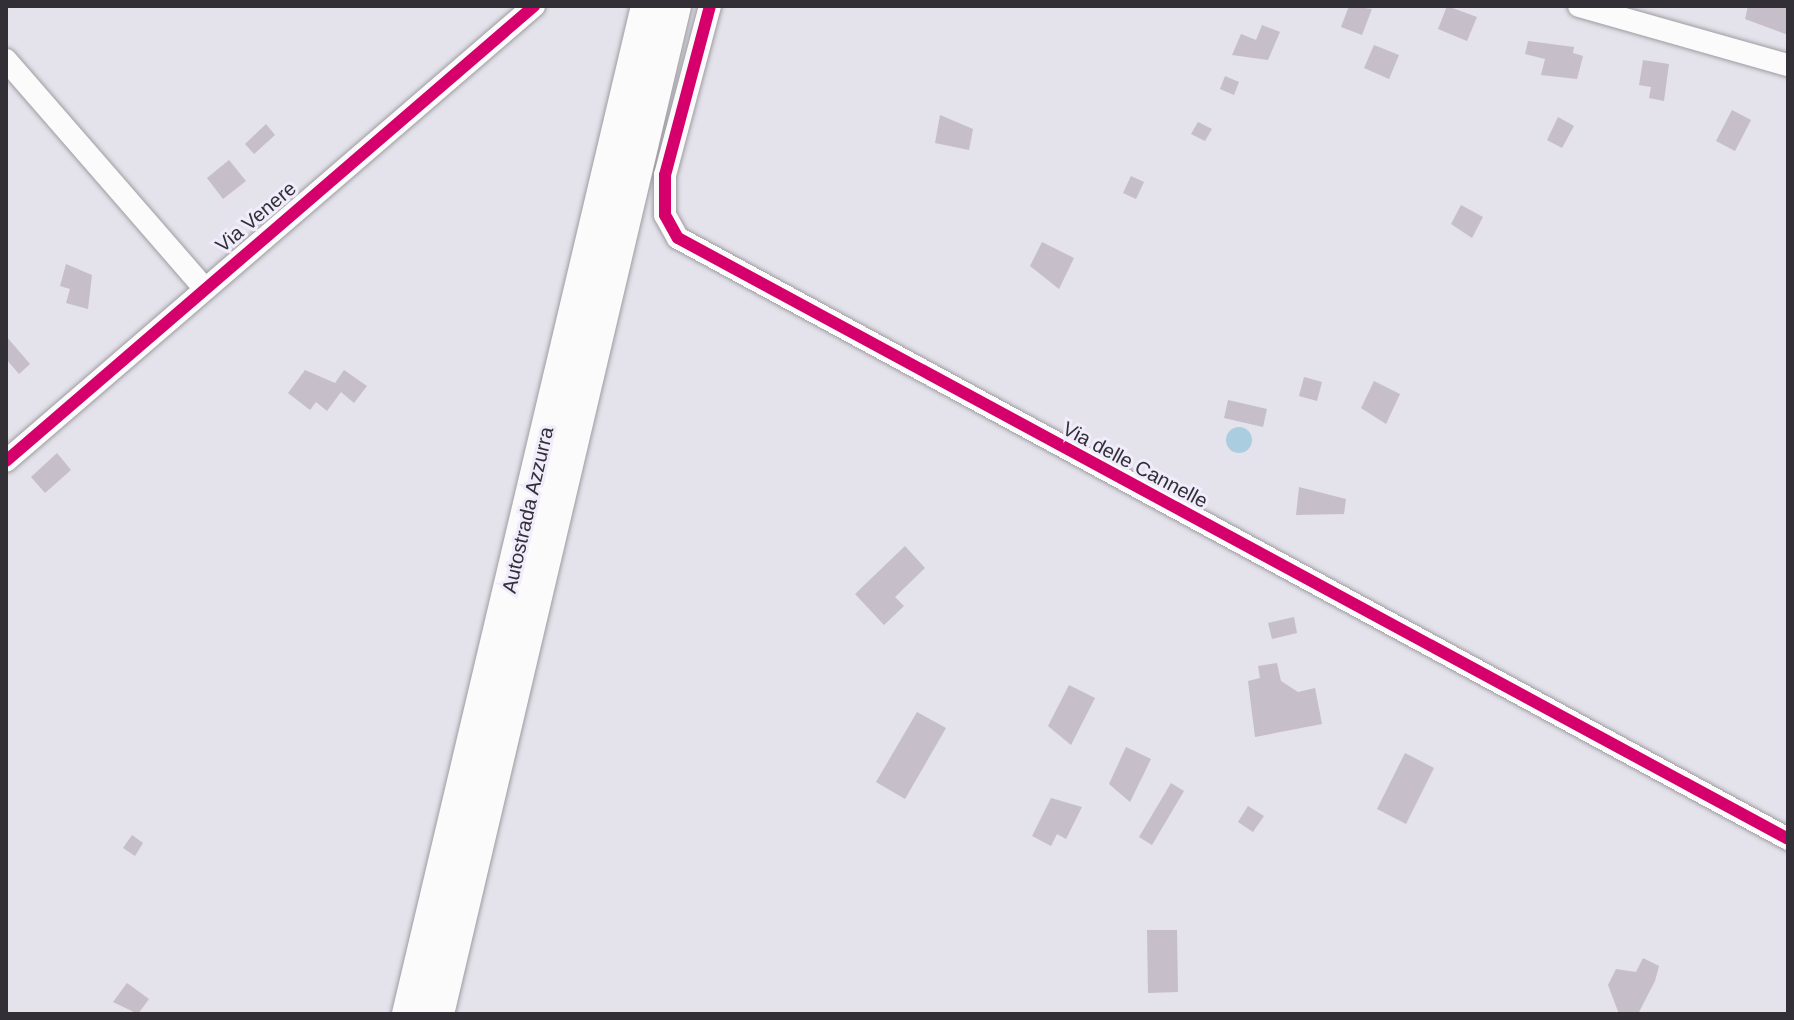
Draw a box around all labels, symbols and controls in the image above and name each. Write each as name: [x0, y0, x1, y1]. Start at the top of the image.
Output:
street label: Via Venere: [211, 176, 301, 258]
street label: Via delle Cannelle: [1058, 417, 1212, 513]
street label: Autostrada Azzurra: [497, 424, 559, 596]

